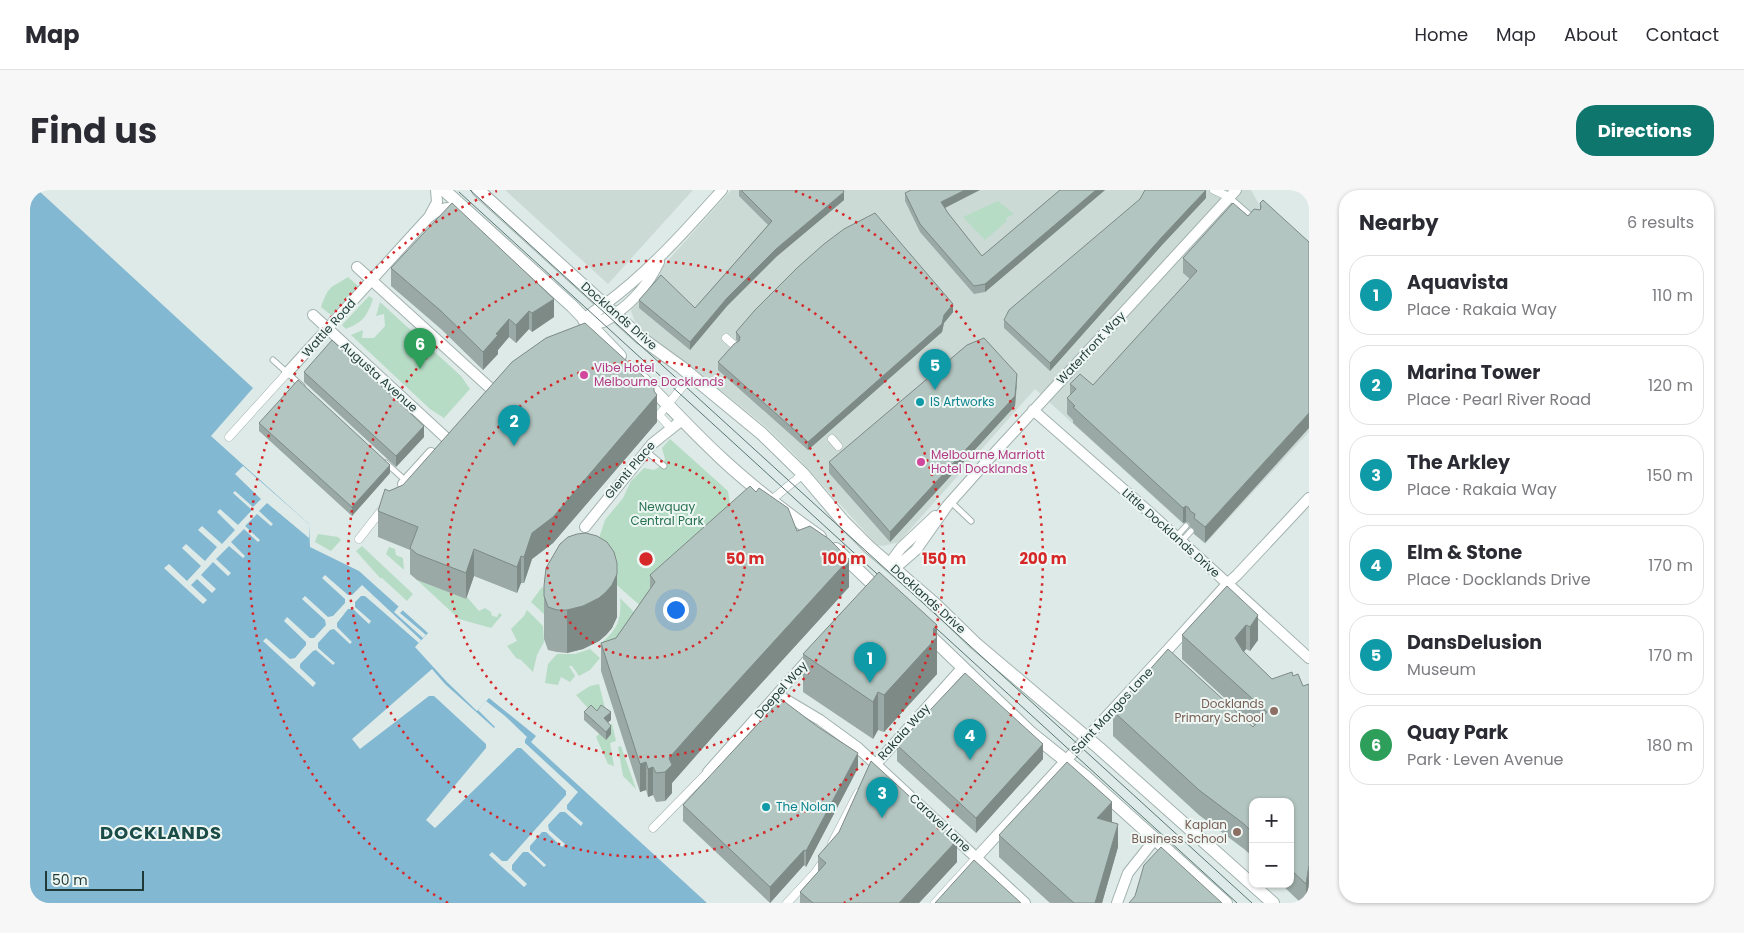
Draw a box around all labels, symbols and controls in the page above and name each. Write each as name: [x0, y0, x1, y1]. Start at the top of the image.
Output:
text: Map: [25, 18, 80, 51]
text: Home: [1414, 22, 1468, 47]
text: Map: [1496, 22, 1536, 47]
text: About: [1564, 22, 1618, 47]
text: Contact: [1646, 22, 1719, 47]
button: Directions: [1576, 105, 1714, 156]
text: Find us: [30, 106, 157, 155]
text: Nearby: [1359, 208, 1439, 237]
text: 6 results: [1627, 211, 1694, 234]
text: Aquavista: [1407, 269, 1508, 296]
street label: Docklands Drive: [578, 278, 661, 354]
text: 1: [1373, 284, 1379, 307]
text: 110 m: [1652, 284, 1693, 307]
street label: Wattle Road: [298, 295, 359, 361]
text: Place · Rakaia Way: [1407, 298, 1557, 321]
street label: Waterfront Way: [1052, 307, 1129, 388]
pin: 6: [404, 328, 436, 369]
street label: Augusta Avenue: [337, 337, 422, 416]
pin: 5: [919, 349, 951, 390]
place label: Vibe Hotel Melbourne Docklands: [594, 359, 724, 390]
text: Marina Tower: [1407, 359, 1540, 386]
marker: Vibe Hotel Melbourne Docklands: [578, 369, 590, 381]
text: 2: [1371, 374, 1381, 397]
text: 120 m: [1648, 374, 1693, 397]
text: Place · Pearl River Road: [1407, 388, 1591, 411]
place label: IS Artworks: [930, 393, 995, 410]
marker: IS Artworks: [914, 396, 926, 408]
pin: 2: [498, 405, 530, 446]
street label: Glenti Place: [600, 437, 659, 502]
place label: Melbourne Marriott Hotel Docklands: [931, 446, 1045, 477]
text: The Arkley: [1407, 449, 1510, 476]
marker: Melbourne Marriott Hotel Docklands: [915, 456, 927, 468]
text: 3: [1371, 464, 1381, 487]
text: 150 m: [1647, 464, 1693, 487]
text: Place · Rakaia Way: [1407, 478, 1557, 501]
street label: Little Docklands Drive: [1119, 484, 1224, 581]
park label: Newquay Central Park: [630, 498, 704, 529]
text: Elm & Stone: [1407, 539, 1522, 566]
text: 50 m: [726, 548, 764, 569]
text: 100 m: [822, 548, 866, 569]
text: 150 m: [922, 548, 966, 569]
text: 200 m: [1019, 548, 1067, 569]
centre of rings: [637, 550, 655, 568]
text: 4: [1371, 554, 1381, 577]
text: 170 m: [1648, 554, 1693, 577]
street label: Docklands Drive: [887, 560, 970, 637]
text: Place · Docklands Drive: [1407, 568, 1591, 591]
your location: [663, 597, 689, 623]
text: DansDelusion: [1407, 629, 1542, 656]
pin: 1: [854, 642, 886, 683]
text: 5: [1371, 644, 1381, 667]
text: 170 m: [1648, 644, 1693, 667]
street label: Doepel Way: [750, 657, 811, 722]
text: Museum: [1407, 658, 1476, 681]
street label: Saint Mangos Lane: [1067, 663, 1156, 758]
place label: Docklands Primary School: [1174, 695, 1264, 726]
street label: Rakaia Way: [874, 700, 934, 764]
marker: Docklands Primary School: [1268, 705, 1280, 717]
pin: 4: [954, 719, 986, 760]
text: Quay Park: [1407, 719, 1508, 746]
text: 6: [1371, 734, 1381, 757]
text: 180 m: [1647, 734, 1693, 757]
text: Park · Leven Avenue: [1407, 748, 1564, 771]
pin: 3: [866, 777, 898, 818]
street label: Caravel Lane: [906, 790, 975, 856]
place label: The Nolan: [776, 798, 836, 815]
map controls: [1249, 798, 1294, 888]
button: +: [1249, 798, 1294, 843]
marker: The Nolan: [760, 801, 772, 813]
place label: Kaplan Business School: [1132, 816, 1227, 847]
district label: DOCKLANDS: [100, 820, 222, 845]
marker: Kaplan Business School: [1231, 826, 1243, 838]
button: −: [1249, 843, 1294, 888]
scale bar: [45, 868, 144, 891]
text: 50 m: [52, 870, 88, 890]

